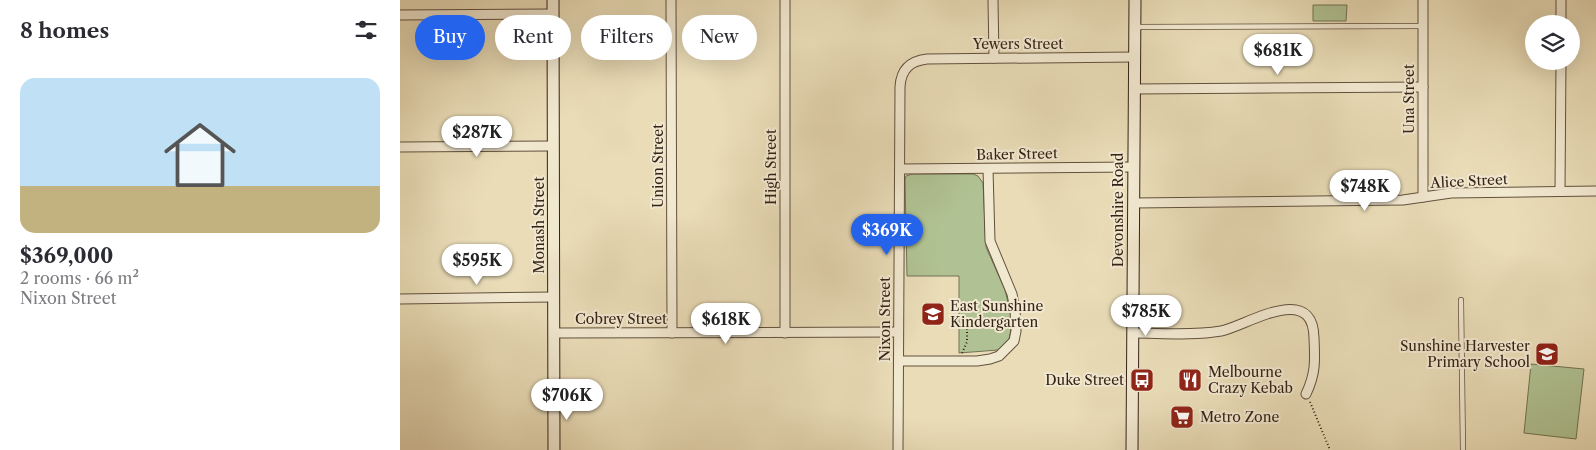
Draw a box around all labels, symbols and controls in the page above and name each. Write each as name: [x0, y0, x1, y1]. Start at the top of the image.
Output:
chip: Buy: [415, 15, 485, 60]
chip: Rent: [495, 15, 571, 60]
chip: Filters: [581, 15, 672, 60]
chip: New: [682, 15, 757, 60]
map controls: [1525, 15, 1580, 70]
button: layers: [1525, 15, 1580, 70]
icon: filters: [352, 16, 380, 44]
text: 8 homes: [20, 18, 109, 43]
pin: $681K: [1243, 34, 1313, 76]
street label: Yewers Street: [972, 35, 1063, 53]
text: $681K: [1254, 40, 1302, 60]
street label: Una Street: [1400, 64, 1418, 134]
icon: home: [155, 110, 245, 200]
pin: $287K: [442, 116, 512, 158]
text: $287K: [452, 122, 502, 142]
street label: Union Street: [649, 124, 667, 208]
street label: High Street: [762, 129, 780, 205]
street label: Baker Street: [976, 144, 1058, 164]
street label: Devonshire Road: [1109, 152, 1127, 267]
pin: $748K: [1330, 170, 1400, 212]
street label: Alice Street: [1429, 170, 1508, 192]
text: $748K: [1341, 176, 1389, 196]
street label: Monash Street: [530, 177, 548, 273]
pin: $369K: [852, 214, 922, 256]
text: $369K: [862, 220, 912, 240]
text: $369,000: [20, 243, 113, 268]
pin: $595K: [442, 244, 512, 286]
text: $595K: [453, 250, 501, 270]
text: 2 rooms · 66 m²: [20, 268, 139, 288]
street label: Nixon Street: [876, 277, 894, 361]
text: Nixon Street: [20, 288, 116, 308]
pin: $785K: [1111, 294, 1181, 337]
place label: East Sunshine Kindergarten: [950, 297, 1043, 331]
school or university icon: East Sunshine Kindergarten: [920, 301, 946, 327]
text: $785K: [1122, 301, 1170, 321]
pin: $618K: [691, 302, 761, 345]
text: $618K: [702, 309, 750, 329]
street label: Cobrey Street: [575, 310, 667, 328]
place label: Sunshine Harvester Primary School: [1400, 337, 1530, 371]
school or university icon: Sunshine Harvester Primary School: [1534, 341, 1560, 367]
place label: Melbourne Crazy Kebab: [1208, 363, 1293, 397]
bus stop icon: Duke Street: [1129, 367, 1155, 393]
restaurant icon: Melbourne Crazy Kebab: [1177, 367, 1203, 393]
place label: Duke Street: [1045, 371, 1124, 389]
pin: $706K: [532, 378, 602, 421]
text: $706K: [542, 385, 592, 405]
supermarket icon: Metro Zone: [1169, 404, 1195, 430]
place label: Metro Zone: [1200, 408, 1279, 426]

